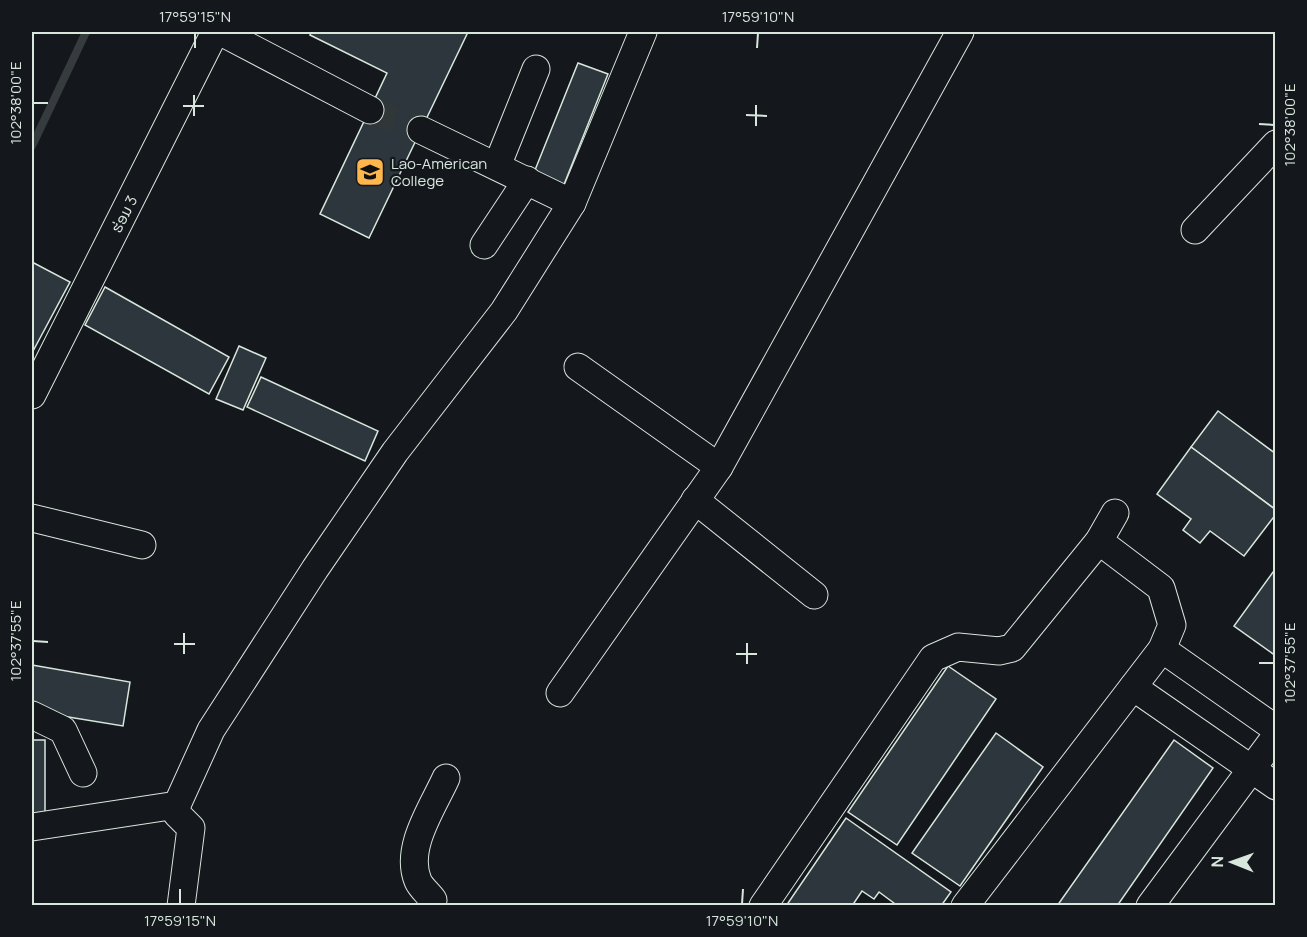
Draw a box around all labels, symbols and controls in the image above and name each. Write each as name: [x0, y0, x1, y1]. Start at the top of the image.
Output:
text: 17°59'15"N: [159, 6, 231, 27]
text: 17°59'10"N: [722, 6, 794, 27]
text: 102°38'00"E: [5, 61, 26, 145]
text: 102°38'00"E: [1279, 83, 1300, 167]
place label: Lao-American College: [391, 153, 487, 191]
school or university icon: Lao-American College: [354, 156, 386, 188]
street label: ຮ່ອມ 3: [106, 192, 142, 236]
text: 102°37'55"E: [5, 600, 26, 682]
text: 102°37'55"E: [1279, 622, 1300, 704]
north arrow: [1202, 832, 1262, 892]
text: N: [1206, 856, 1228, 868]
text: 17°59'15"N: [144, 910, 216, 931]
text: 17°59'10"N: [706, 910, 778, 931]

